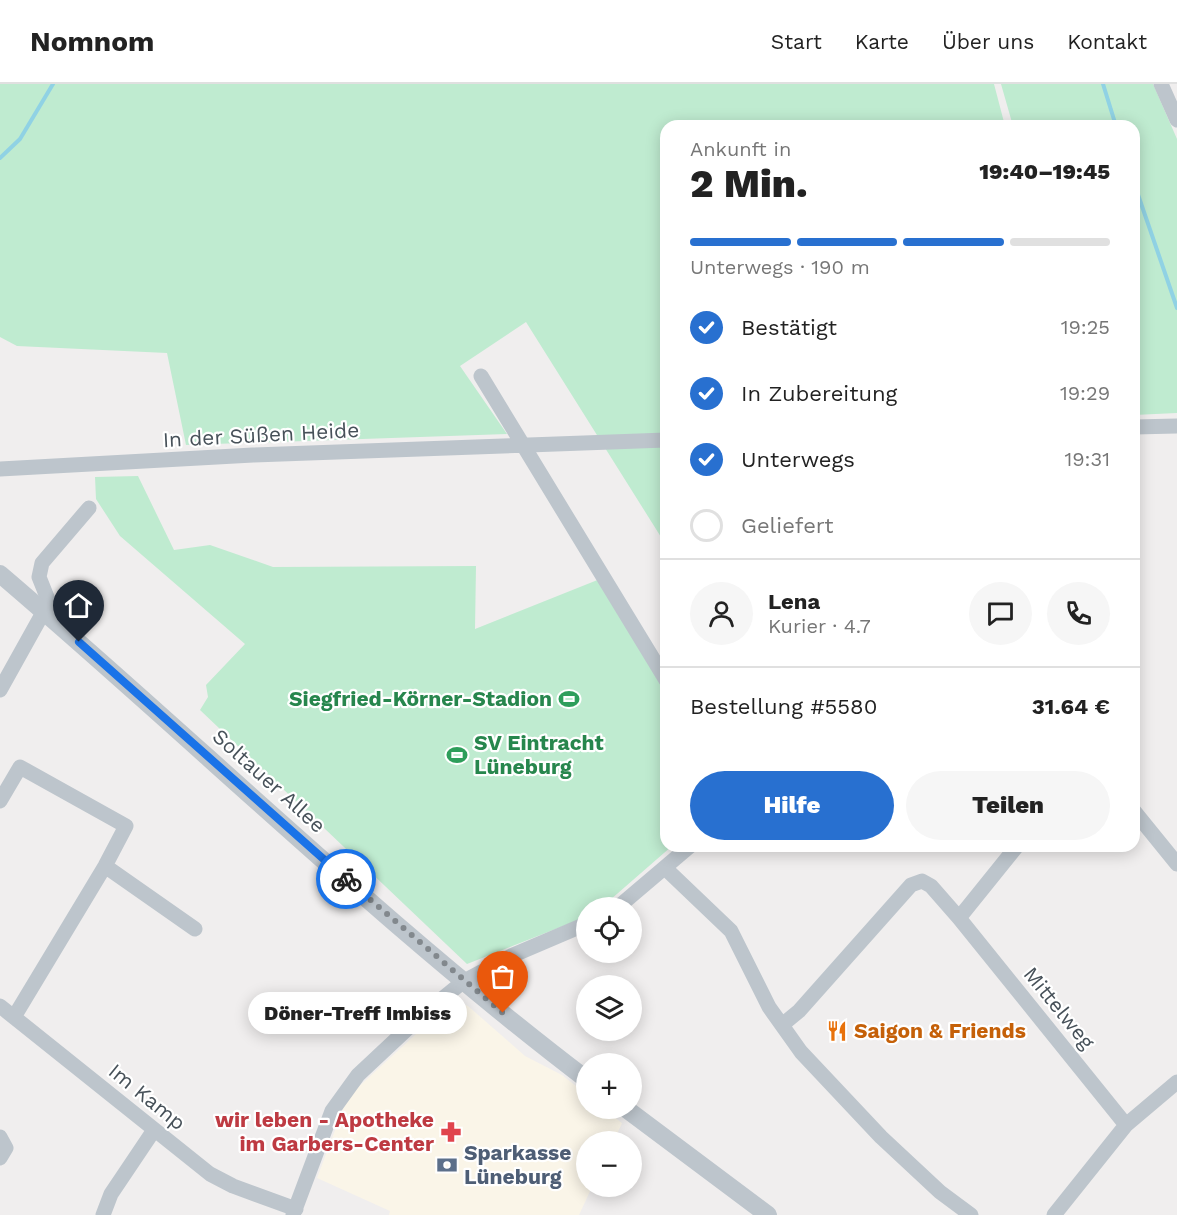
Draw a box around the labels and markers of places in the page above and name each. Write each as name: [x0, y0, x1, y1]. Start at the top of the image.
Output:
pin: [53, 580, 104, 642]
place label: Siegfried-Körner-Stadion: [289, 686, 552, 711]
sports icon: Siegfried-Körner-Stadion: [557, 687, 581, 711]
place label: SV Eintracht Lüneburg: [474, 730, 604, 779]
sports icon: SV Eintracht Lüneburg: [445, 743, 469, 767]
pin: [477, 951, 528, 1013]
callout: Döner-Treff Imbiss: [248, 992, 467, 1034]
place label: Saigon & Friends: [854, 1018, 1026, 1043]
restaurant icon: Saigon & Friends: [825, 1019, 849, 1043]
place label: wir leben - Apotheke im Garbers-Center: [215, 1107, 434, 1156]
pharmacy icon: wir leben - Apotheke im Garbers-Center: [439, 1120, 463, 1144]
place label: Sparkasse Lüneburg: [464, 1140, 571, 1189]
bank icon: Sparkasse Lüneburg: [435, 1153, 459, 1177]

